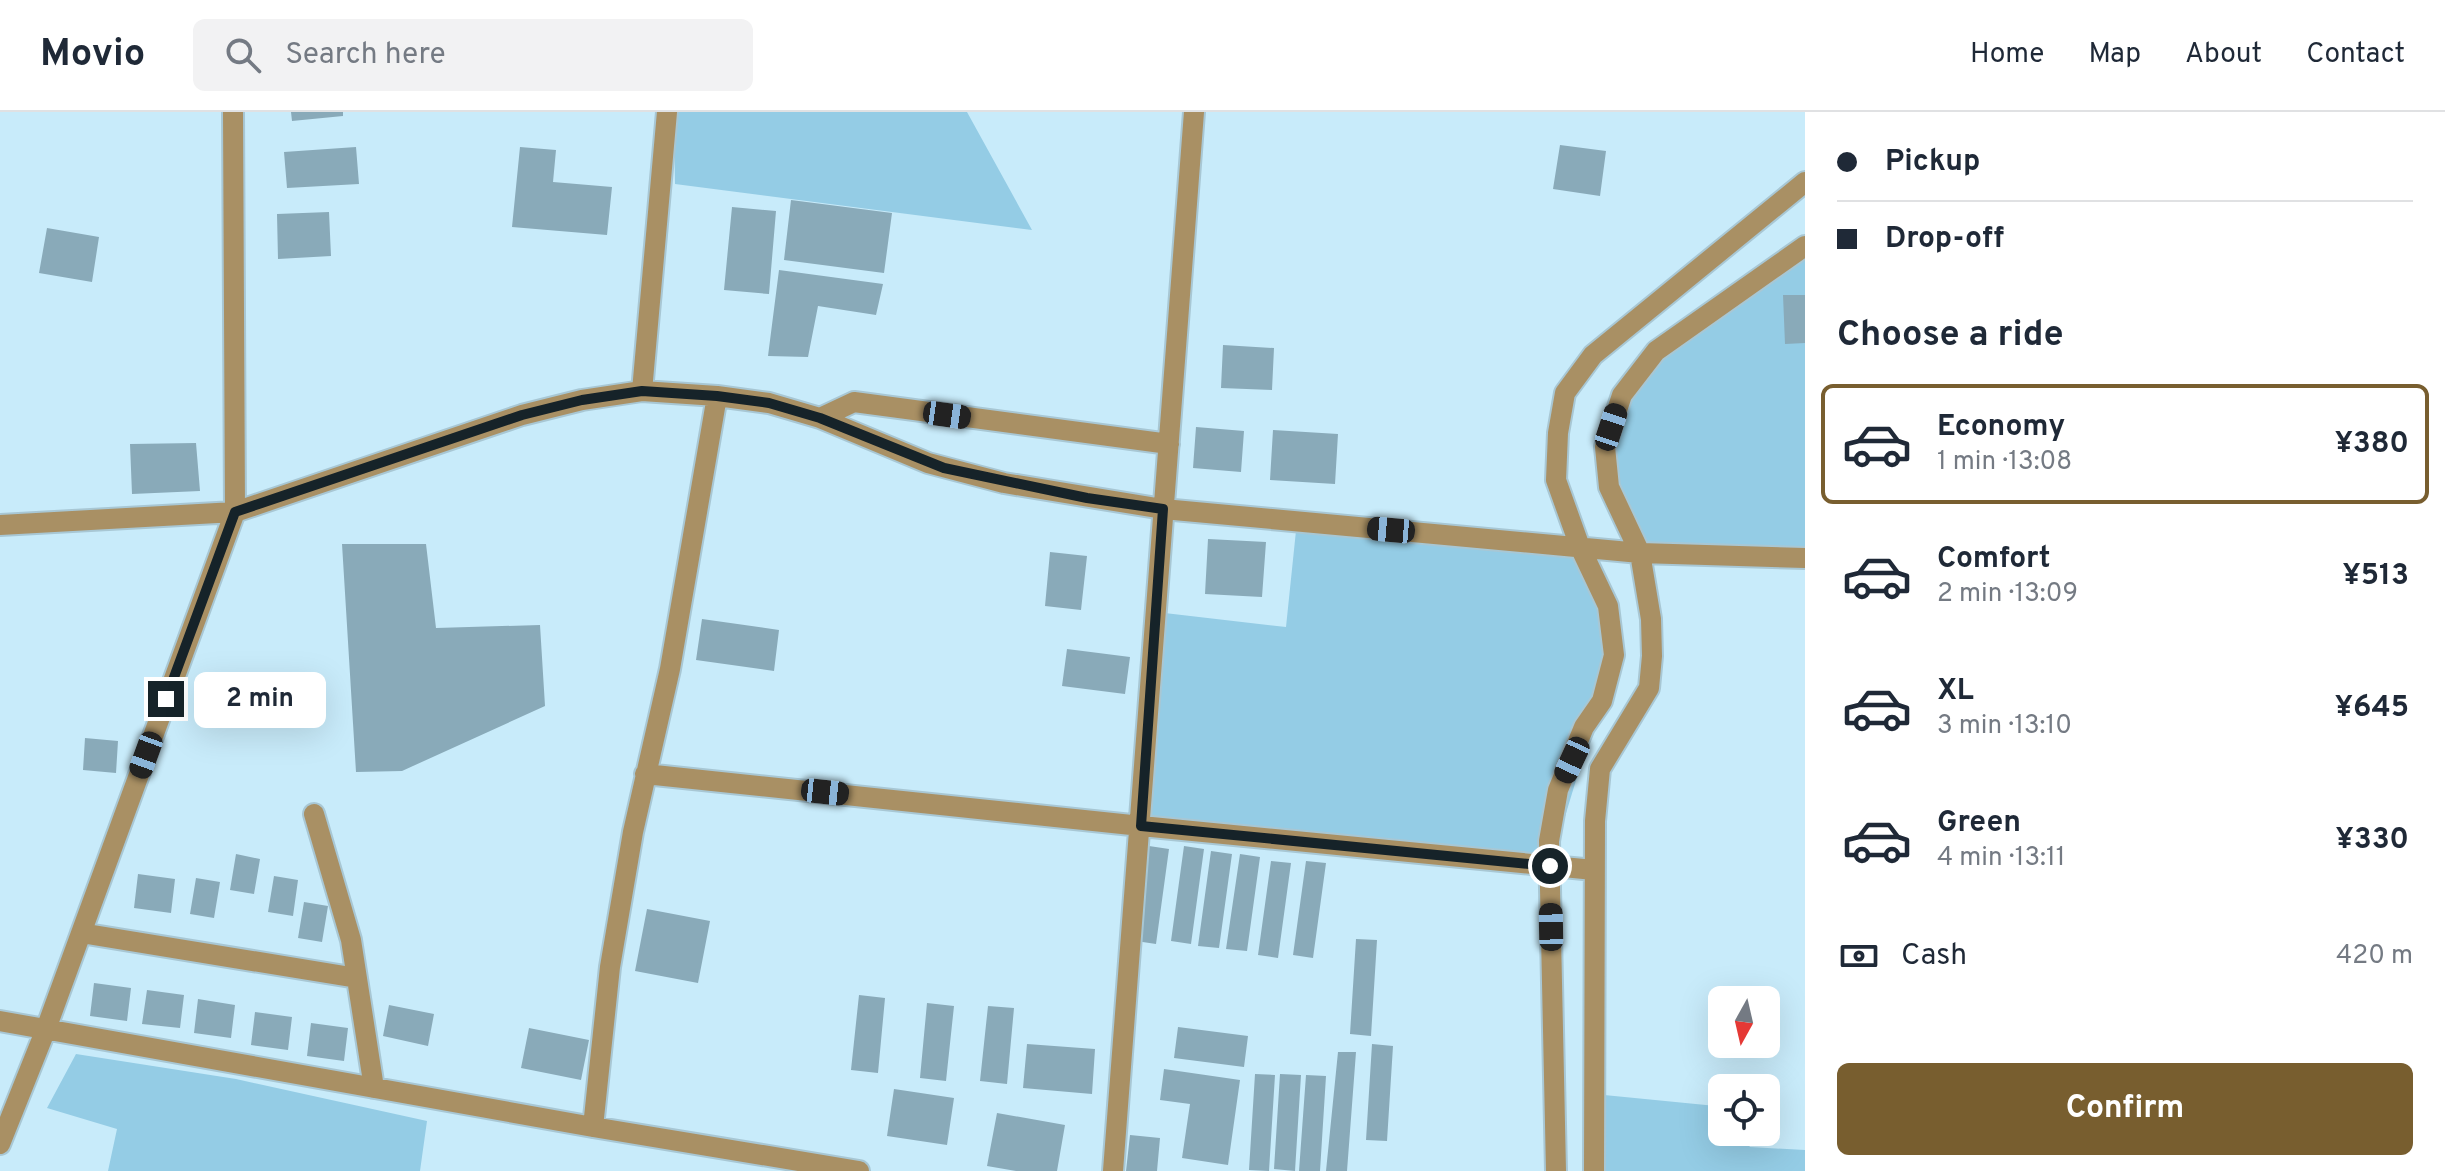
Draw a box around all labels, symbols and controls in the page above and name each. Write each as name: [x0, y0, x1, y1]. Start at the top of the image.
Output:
search box: [193, 19, 753, 91]
text: Movio: [40, 31, 145, 80]
icon: search: [221, 33, 265, 77]
text: Search here: [285, 37, 446, 74]
text: Home: [1970, 37, 2044, 73]
text: Map: [2088, 37, 2141, 73]
text: About: [2185, 37, 2262, 73]
text: Contact: [2306, 37, 2405, 73]
text: Pickup: [1885, 144, 1980, 181]
text: Drop-off: [1885, 221, 2004, 258]
text: Choose a ride: [1837, 313, 2063, 359]
car: [922, 400, 972, 430]
car: [1592, 400, 1630, 454]
icon: car: [1841, 408, 1913, 480]
text: Economy: [1937, 409, 2065, 446]
text: ¥380: [2335, 426, 2409, 463]
text: 1 min · 13:08: [1937, 446, 2072, 479]
car: [1366, 516, 1416, 544]
icon: car: [1841, 540, 1913, 612]
text: Comfort: [1937, 541, 2050, 578]
text: ¥513: [2342, 558, 2409, 595]
text: 2 min · 13:09: [1937, 578, 2078, 611]
callout: 2 min: [194, 671, 326, 727]
icon: car: [1841, 672, 1913, 744]
text: XL: [1937, 673, 1974, 710]
route end: [148, 681, 184, 717]
text: 2 min: [226, 683, 294, 716]
text: ¥645: [2335, 690, 2409, 727]
text: 3 min · 13:10: [1937, 710, 2072, 743]
car: [127, 728, 165, 782]
car: [1551, 733, 1593, 787]
car: [800, 778, 850, 806]
icon: car: [1841, 804, 1913, 876]
text: Green: [1937, 805, 2021, 842]
text: ¥330: [2336, 822, 2409, 859]
text: 4 min · 13:11: [1937, 842, 2065, 875]
route start: [1532, 848, 1568, 884]
car: [1539, 903, 1563, 951]
icon: cash: [1837, 934, 1881, 978]
text: Cash: [1901, 938, 1967, 975]
text: 420 m: [2336, 940, 2413, 973]
north arrow: [1708, 986, 1780, 1058]
map controls: [1708, 986, 1780, 1146]
button: Confirm: [1837, 1063, 2413, 1155]
button: locate: [1708, 1074, 1780, 1146]

